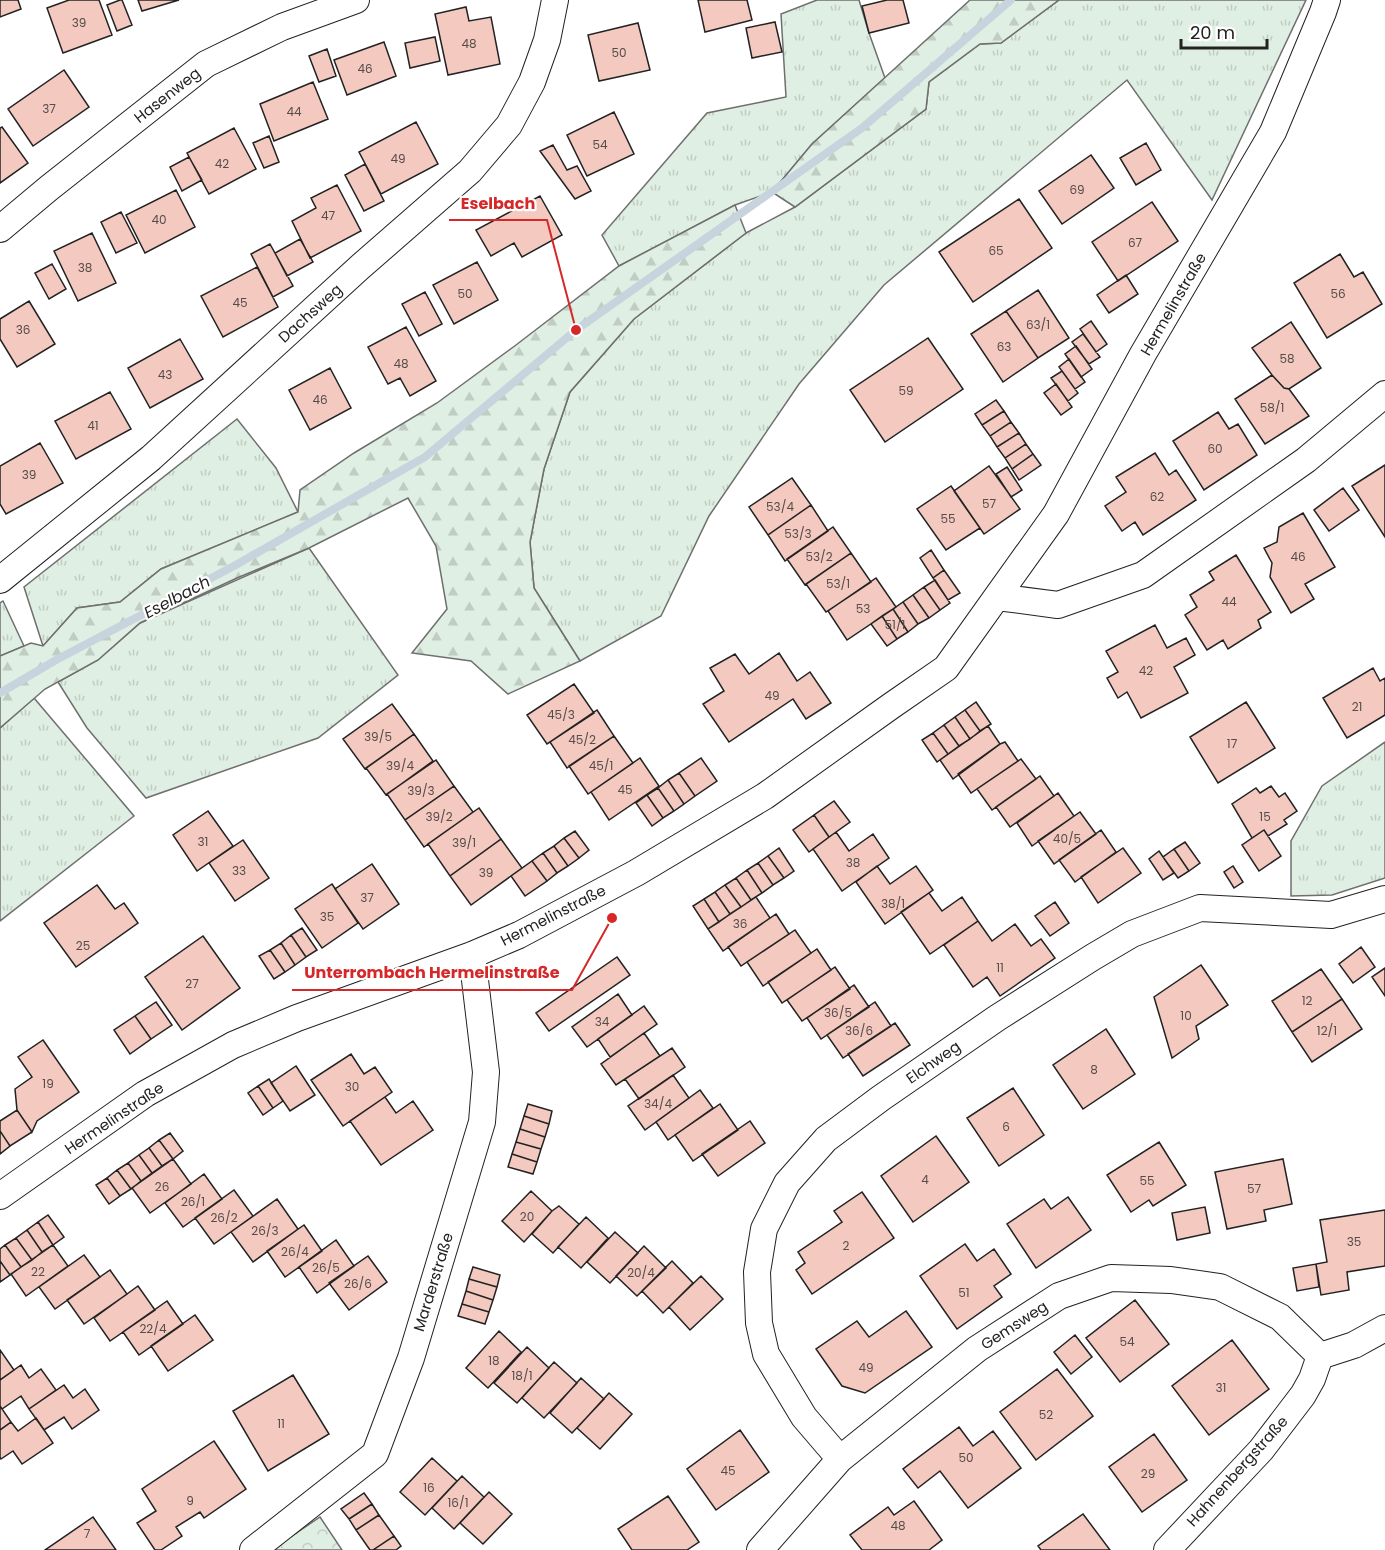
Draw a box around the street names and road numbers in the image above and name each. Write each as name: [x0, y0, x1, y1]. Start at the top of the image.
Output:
street label: Hasenweg: [129, 62, 205, 128]
street label: Hermelinstraße: [1135, 249, 1211, 359]
street label: Dachsweg: [274, 279, 346, 347]
street label: Hermelinstraße: [497, 879, 609, 951]
street label: Elchweg: [902, 1036, 964, 1088]
street label: Hermelinstraße: [60, 1077, 168, 1159]
street label: Marderstraße: [408, 1230, 458, 1334]
street label: Gemsweg: [976, 1295, 1052, 1355]
street label: Hahnenbergstraße: [1182, 1411, 1292, 1531]

